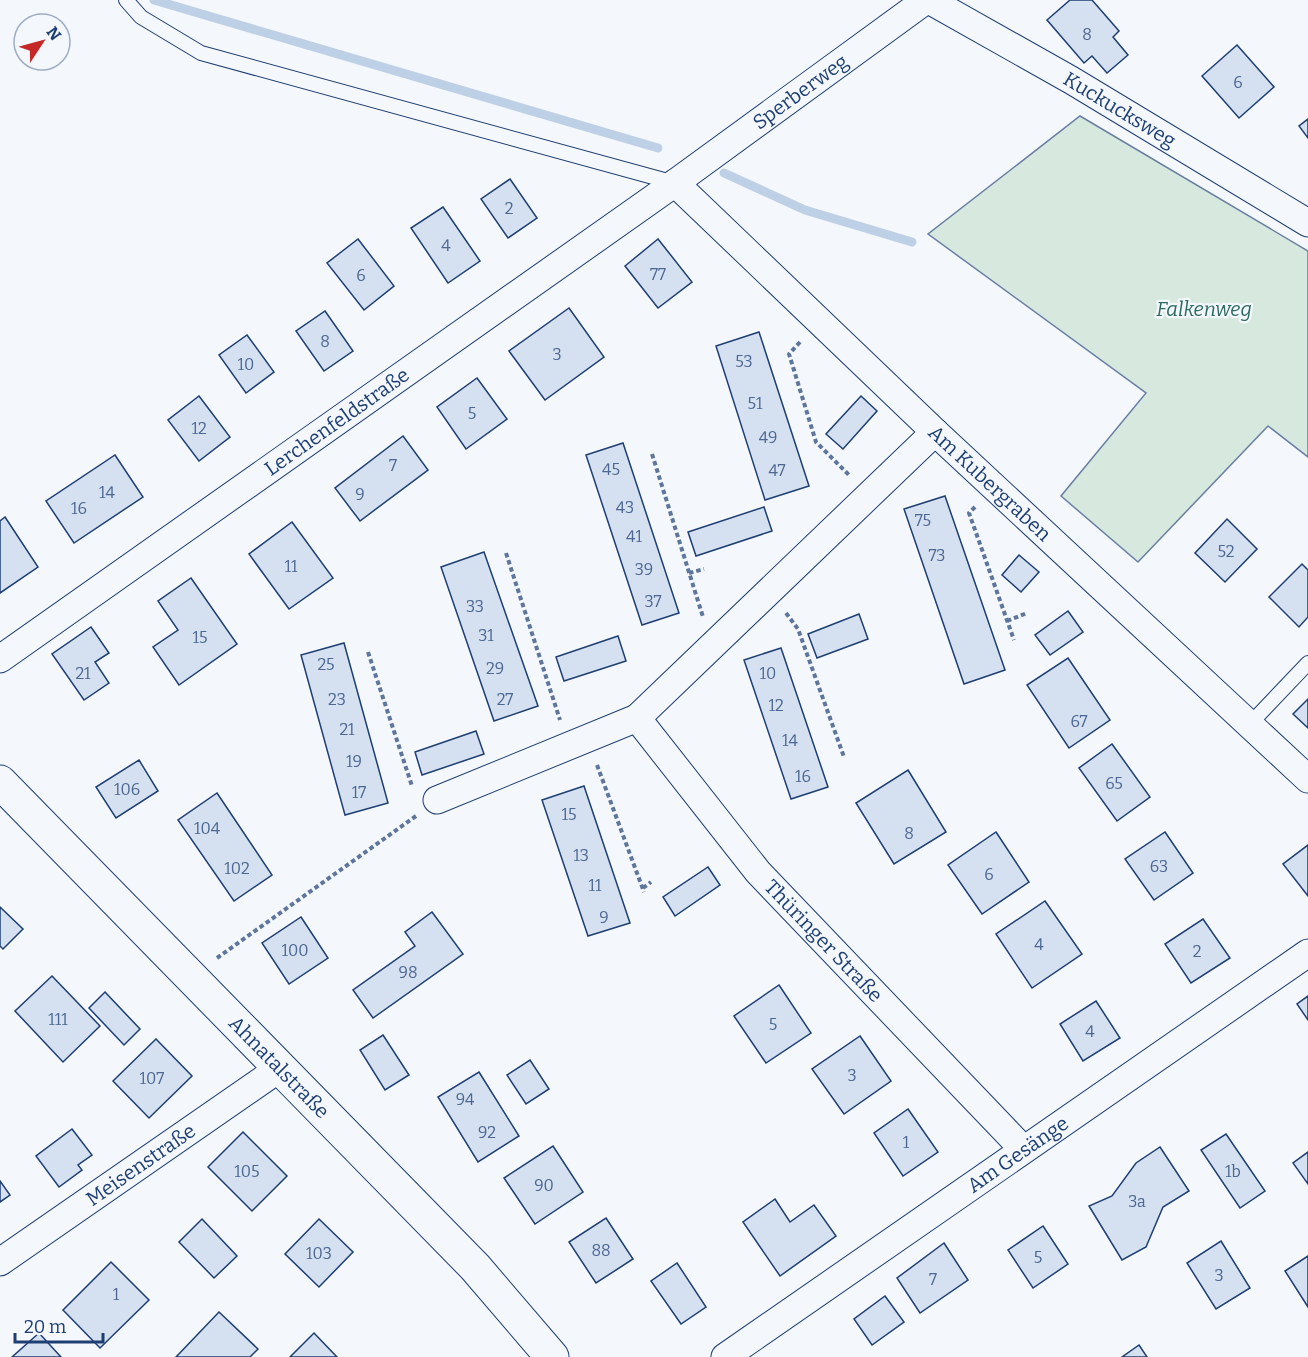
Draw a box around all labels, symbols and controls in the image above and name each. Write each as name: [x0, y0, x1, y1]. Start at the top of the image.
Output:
north arrow: [12, 12, 72, 72]
text: N: [42, 23, 65, 44]
house number: 8: [1082, 25, 1092, 44]
street label: Sperberweg: [748, 49, 853, 134]
street label: Kuckucksweg: [1059, 66, 1180, 153]
house number: 6: [1233, 73, 1243, 92]
house number: 2: [505, 199, 513, 218]
house number: 4: [441, 236, 451, 255]
house number: 77: [650, 265, 666, 284]
house number: 6: [356, 266, 366, 285]
park label: Falkenweg: [1156, 297, 1252, 321]
house number: 8: [320, 332, 330, 351]
house number: 3: [552, 345, 562, 364]
house number: 53: [735, 352, 753, 371]
house number: 10: [238, 355, 254, 374]
street label: Lerchenfeldstraße: [260, 362, 414, 481]
house number: 51: [748, 394, 763, 413]
house number: 5: [468, 404, 476, 423]
house number: 12: [191, 419, 207, 438]
street label: Am Kubergraben: [923, 420, 1057, 546]
house number: 49: [759, 428, 777, 447]
house number: 7: [389, 456, 397, 475]
house number: 45: [602, 460, 620, 479]
house number: 47: [768, 461, 786, 480]
house number: 14: [99, 483, 116, 502]
house number: 9: [355, 485, 365, 504]
house number: 43: [616, 498, 634, 517]
house number: 16: [71, 499, 87, 518]
house number: 75: [915, 511, 931, 530]
house number: 41: [626, 527, 642, 546]
house number: 52: [1218, 542, 1234, 561]
house number: 73: [929, 546, 945, 565]
house number: 11: [285, 557, 298, 576]
house number: 39: [635, 560, 653, 579]
house number: 37: [644, 592, 662, 611]
house number: 33: [466, 597, 484, 616]
house number: 31: [478, 626, 494, 645]
house number: 15: [192, 628, 208, 647]
house number: 25: [317, 655, 335, 674]
house number: 29: [486, 659, 504, 678]
house number: 21: [75, 664, 91, 683]
house number: 10: [760, 664, 776, 683]
house number: 23: [328, 690, 346, 709]
house number: 27: [497, 690, 513, 709]
house number: 12: [768, 696, 784, 715]
house number: 67: [1070, 712, 1088, 731]
house number: 21: [339, 720, 355, 739]
house number: 14: [782, 731, 799, 750]
house number: 19: [346, 752, 362, 771]
house number: 16: [795, 767, 811, 786]
house number: 65: [1105, 774, 1123, 793]
house number: 106: [114, 780, 140, 799]
house number: 17: [352, 783, 366, 802]
house number: 15: [561, 805, 577, 824]
house number: 104: [194, 819, 221, 838]
house number: 8: [904, 824, 914, 843]
house number: 13: [573, 846, 589, 865]
house number: 63: [1150, 857, 1168, 876]
house number: 102: [224, 859, 250, 878]
house number: 6: [984, 865, 994, 884]
street label: Thüringer Straße: [760, 875, 888, 1007]
house number: 11: [589, 876, 602, 895]
house number: 9: [599, 908, 609, 927]
house number: 4: [1034, 935, 1044, 954]
house number: 100: [281, 941, 309, 960]
house number: 2: [1193, 942, 1201, 961]
house number: 98: [399, 963, 418, 982]
house number: 111: [48, 1010, 68, 1029]
street label: Ahnatalstraße: [224, 1011, 334, 1123]
house number: 5: [769, 1015, 777, 1034]
house number: 4: [1085, 1022, 1095, 1041]
house number: 3: [847, 1066, 857, 1085]
house number: 107: [140, 1069, 164, 1088]
house number: 94: [456, 1090, 475, 1109]
street label: Am Gesänge: [962, 1111, 1073, 1198]
street label: Meisenstraße: [81, 1118, 200, 1211]
house number: 92: [478, 1123, 496, 1142]
house number: 1: [903, 1133, 910, 1152]
house number: 105: [234, 1162, 260, 1181]
house number: 1b: [1225, 1162, 1241, 1181]
house number: 90: [534, 1176, 554, 1195]
house number: 3a: [1128, 1192, 1146, 1211]
house number: 88: [591, 1241, 611, 1260]
house number: 103: [306, 1244, 332, 1263]
house number: 5: [1034, 1248, 1042, 1267]
house number: 3: [1214, 1266, 1224, 1285]
house number: 7: [929, 1270, 937, 1289]
house number: 1: [113, 1285, 120, 1304]
scale bar: [15, 1306, 104, 1344]
text: 20 m: [24, 1316, 66, 1338]

